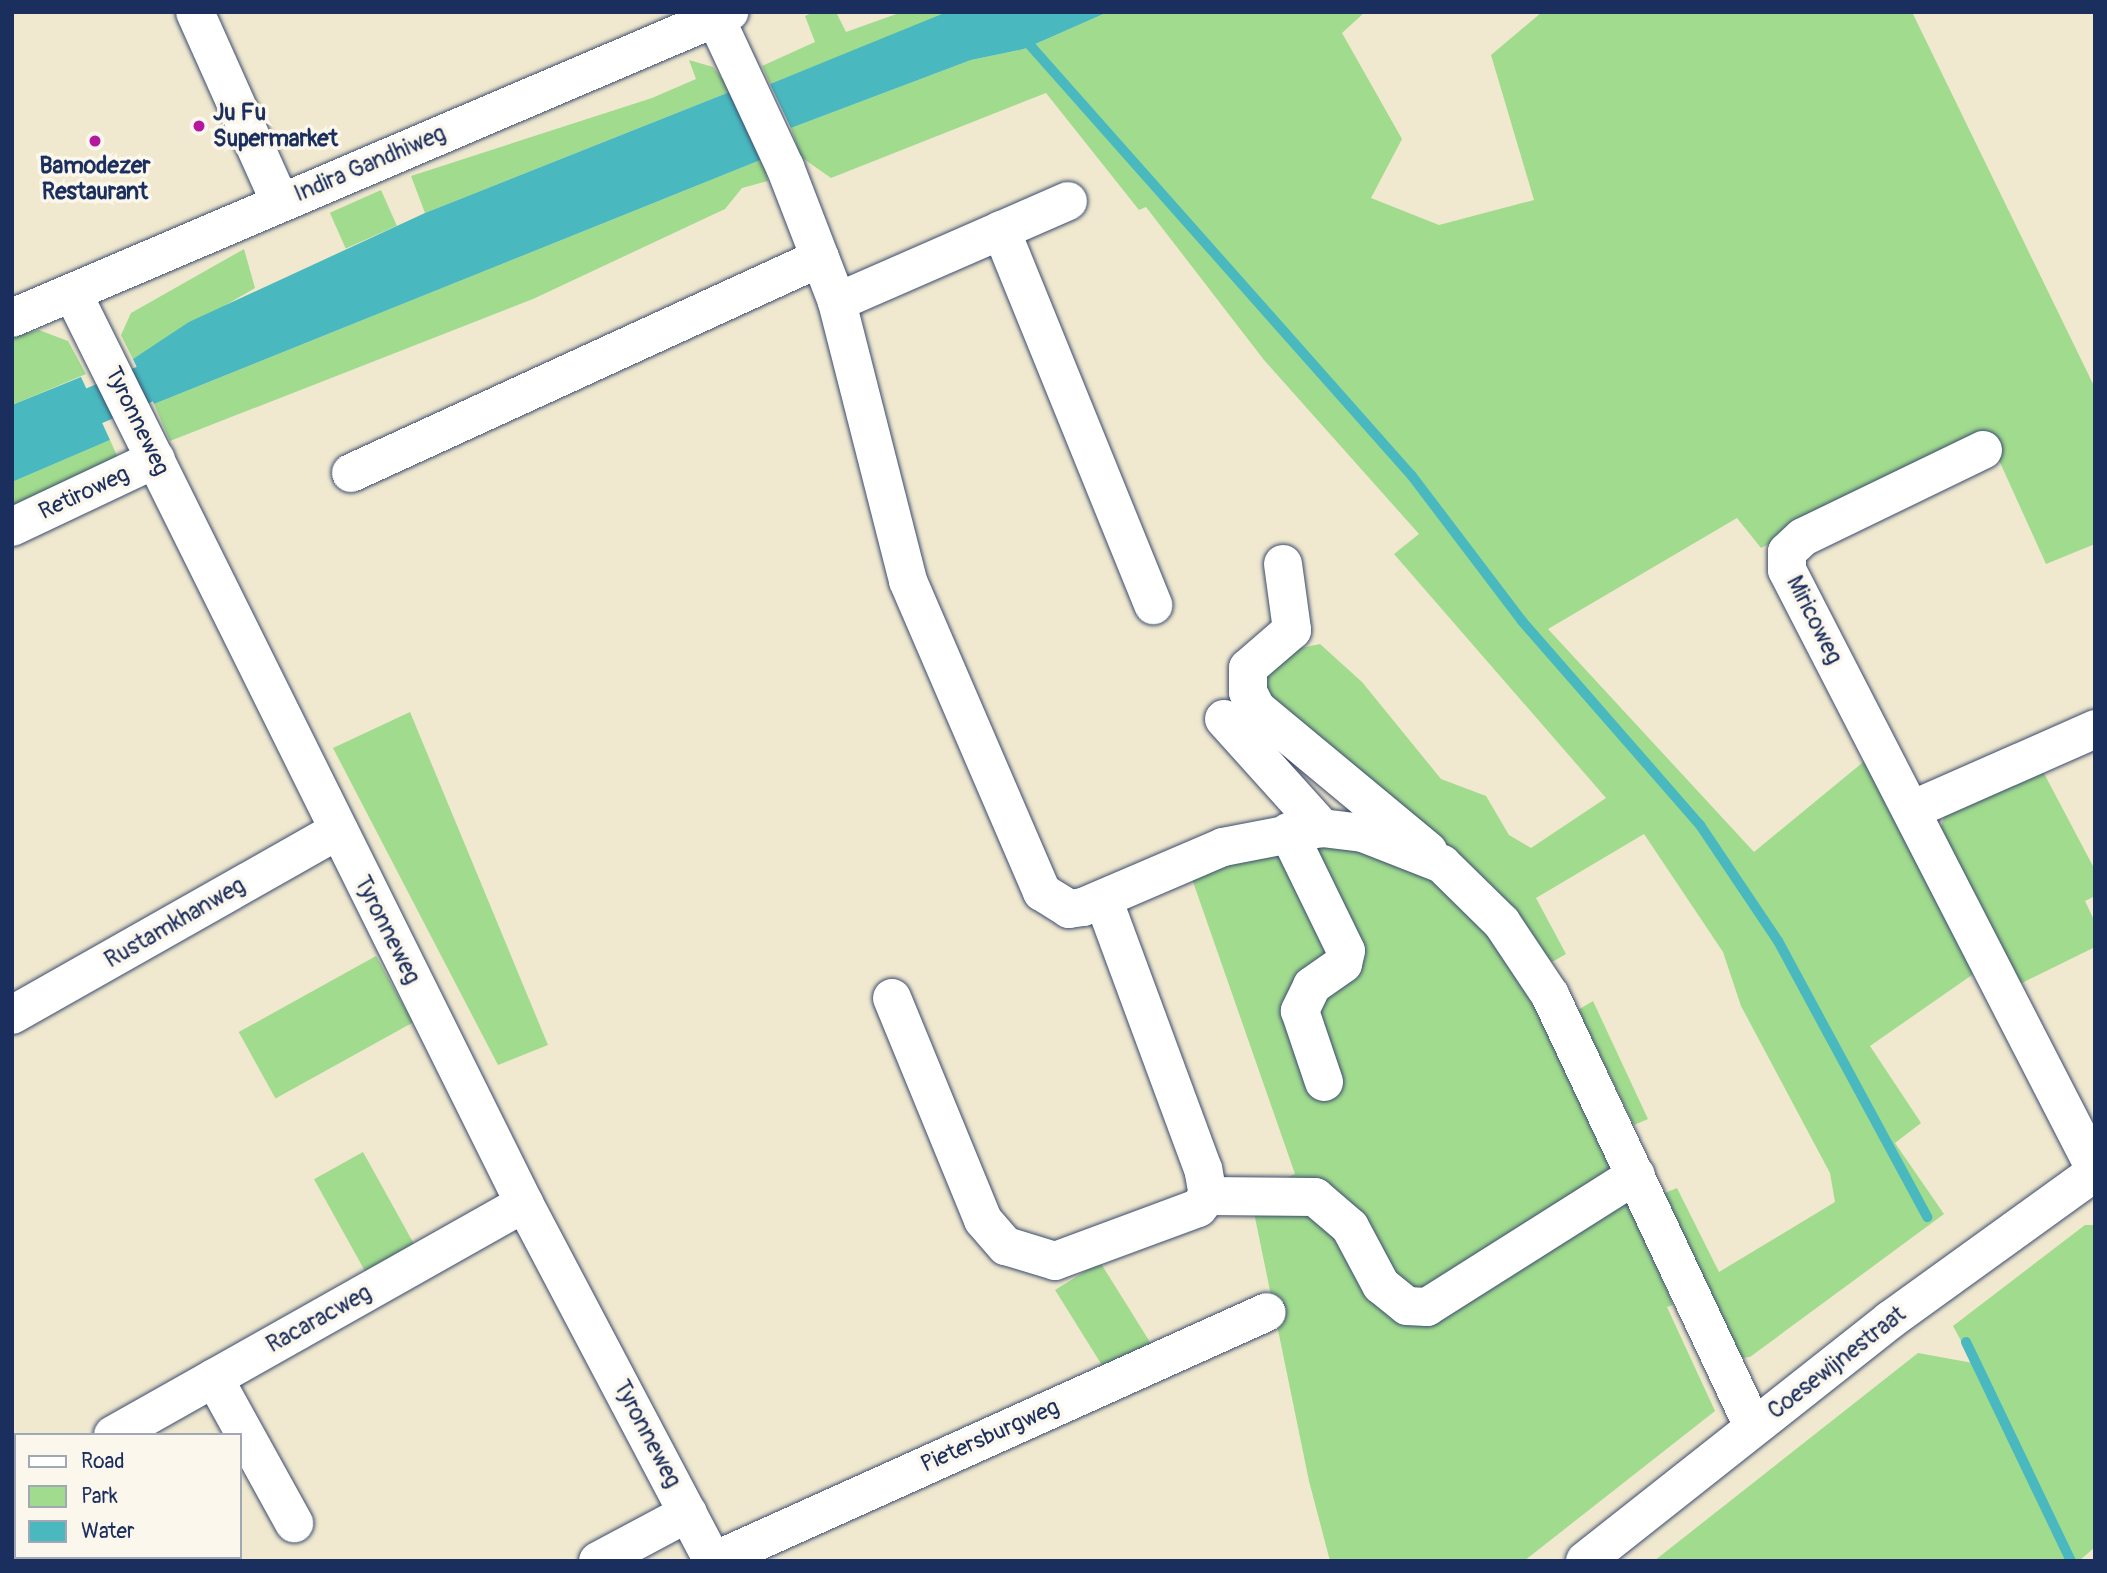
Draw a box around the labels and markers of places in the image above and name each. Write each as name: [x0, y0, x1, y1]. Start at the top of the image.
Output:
place label: Ju Fu Supermarket: [213, 99, 338, 153]
marker: Ju Fu Supermarket: [191, 118, 207, 134]
marker: Bamodezer Restaurant: [87, 133, 103, 149]
place label: Bamodezer Restaurant: [40, 152, 150, 206]

